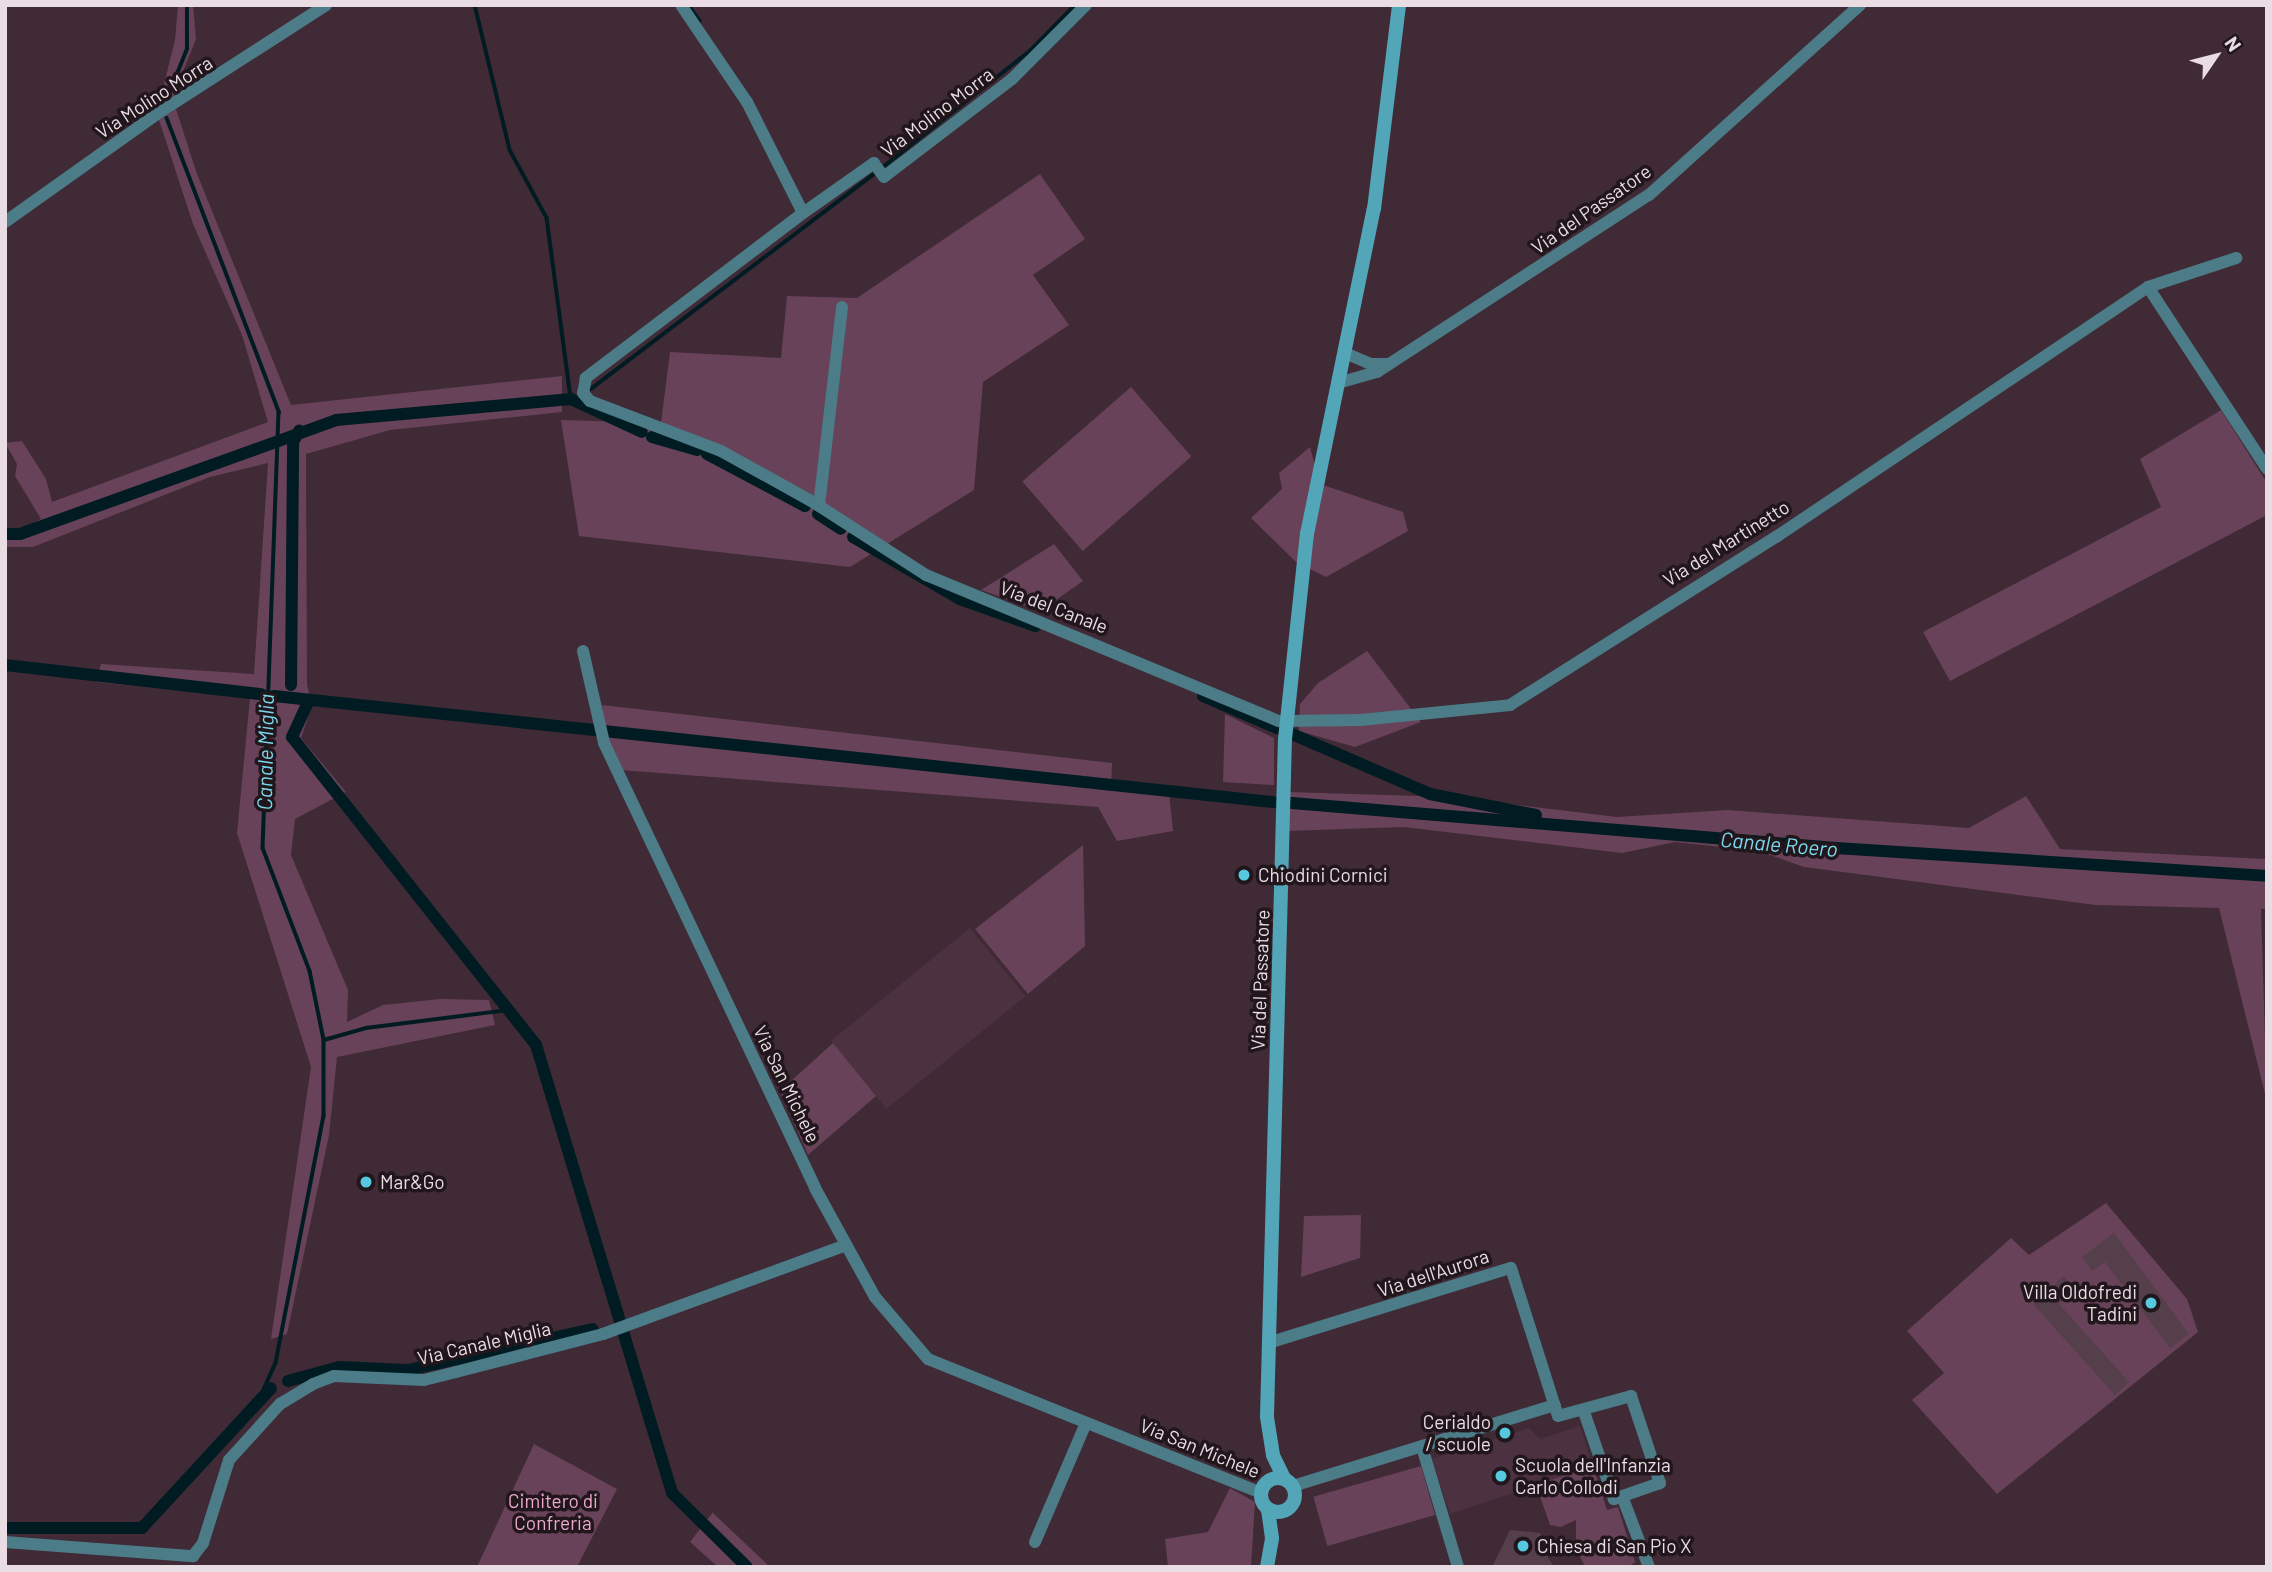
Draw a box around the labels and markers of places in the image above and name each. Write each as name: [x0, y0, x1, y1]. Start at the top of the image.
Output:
place label: Chiodini Cornici: [1258, 864, 1388, 886]
marker: Chiodini Cornici: [1236, 867, 1252, 883]
place label: Mar&Go: [380, 1171, 445, 1193]
marker: Mar&Go: [358, 1174, 374, 1190]
place label: Villa Oldofredi Tadini: [2023, 1281, 2137, 1325]
marker: Villa Oldofredi Tadini: [2143, 1295, 2159, 1311]
place label: Cerialdo / scuole: [1423, 1411, 1491, 1455]
marker: Cerialdo / scuole: [1497, 1425, 1513, 1441]
place label: Scuola dell'Infanzia Carlo Collodi: [1515, 1454, 1671, 1498]
marker: Scuola dell'Infanzia Carlo Collodi: [1493, 1468, 1509, 1484]
place label: Chiesa di San Pio X: [1537, 1535, 1691, 1557]
marker: Chiesa di San Pio X: [1515, 1538, 1531, 1554]

